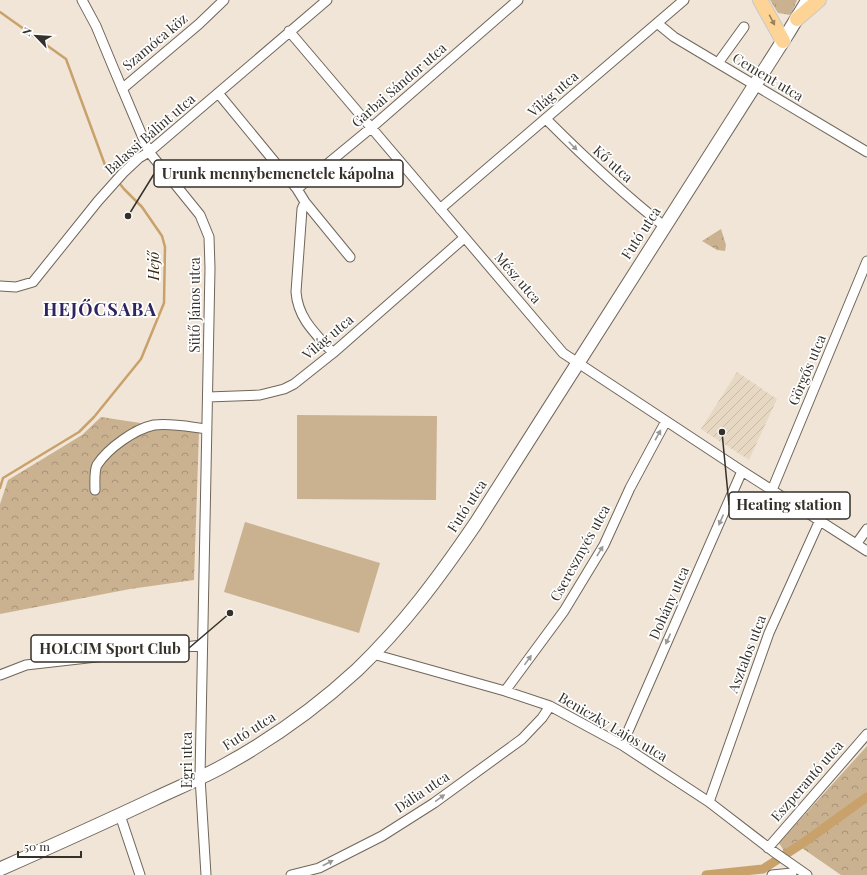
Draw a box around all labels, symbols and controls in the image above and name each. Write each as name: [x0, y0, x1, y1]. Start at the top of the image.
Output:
street label: Szamóca köz: [118, 9, 192, 74]
one-way arrow: [769, 14, 775, 26]
north arrow: [16, 16, 56, 56]
text: N: [18, 25, 35, 38]
street label: Garbai Sándor utca: [347, 38, 450, 131]
street label: Cement utca: [729, 48, 807, 105]
street label: Világ utca: [523, 66, 582, 122]
street label: Balassi Bálint utca: [100, 89, 199, 178]
one-way arrow: [568, 141, 578, 151]
street label: Kő utca: [589, 141, 637, 186]
callout: Urunk mennybemenetele kápolna: [154, 160, 403, 187]
text: Urunk mennybemenetele kápolna: [162, 163, 394, 183]
street label: Futó utca: [617, 203, 665, 263]
street label: Mész utca: [491, 248, 546, 307]
water label: Hejő: [143, 250, 163, 281]
street label: Sütő János utca: [185, 257, 204, 353]
district label: HEJŐCSABA: [43, 297, 157, 321]
street label: Világ utca: [297, 310, 357, 364]
street label: Görgős utca: [783, 331, 830, 408]
one-way arrow: [655, 430, 662, 441]
street label: Futó utca: [443, 476, 491, 536]
callout: Heating station: [729, 492, 850, 519]
text: Heating station: [736, 494, 843, 514]
street label: Cseresznyés utca: [545, 501, 614, 605]
one-way arrow: [717, 514, 723, 526]
one-way arrow: [596, 546, 604, 556]
street label: Dohány utca: [644, 563, 693, 642]
street label: Asztalos utca: [723, 612, 770, 696]
one-way arrow: [665, 633, 672, 645]
callout: HOLCIM Sport Club: [31, 635, 189, 662]
text: HOLCIM Sport Club: [39, 638, 181, 658]
one-way arrow: [524, 654, 532, 665]
street label: Beniczky Lajos utca: [555, 688, 671, 766]
street label: Futó utca: [219, 707, 279, 754]
street label: Egri utca: [177, 732, 196, 788]
street label: Eszperantó utca: [766, 736, 847, 825]
street label: Dália utca: [391, 766, 453, 817]
one-way arrow: [435, 794, 446, 802]
scale bar: [18, 833, 81, 859]
text: 50 m: [24, 838, 50, 854]
one-way arrow: [322, 860, 334, 866]

